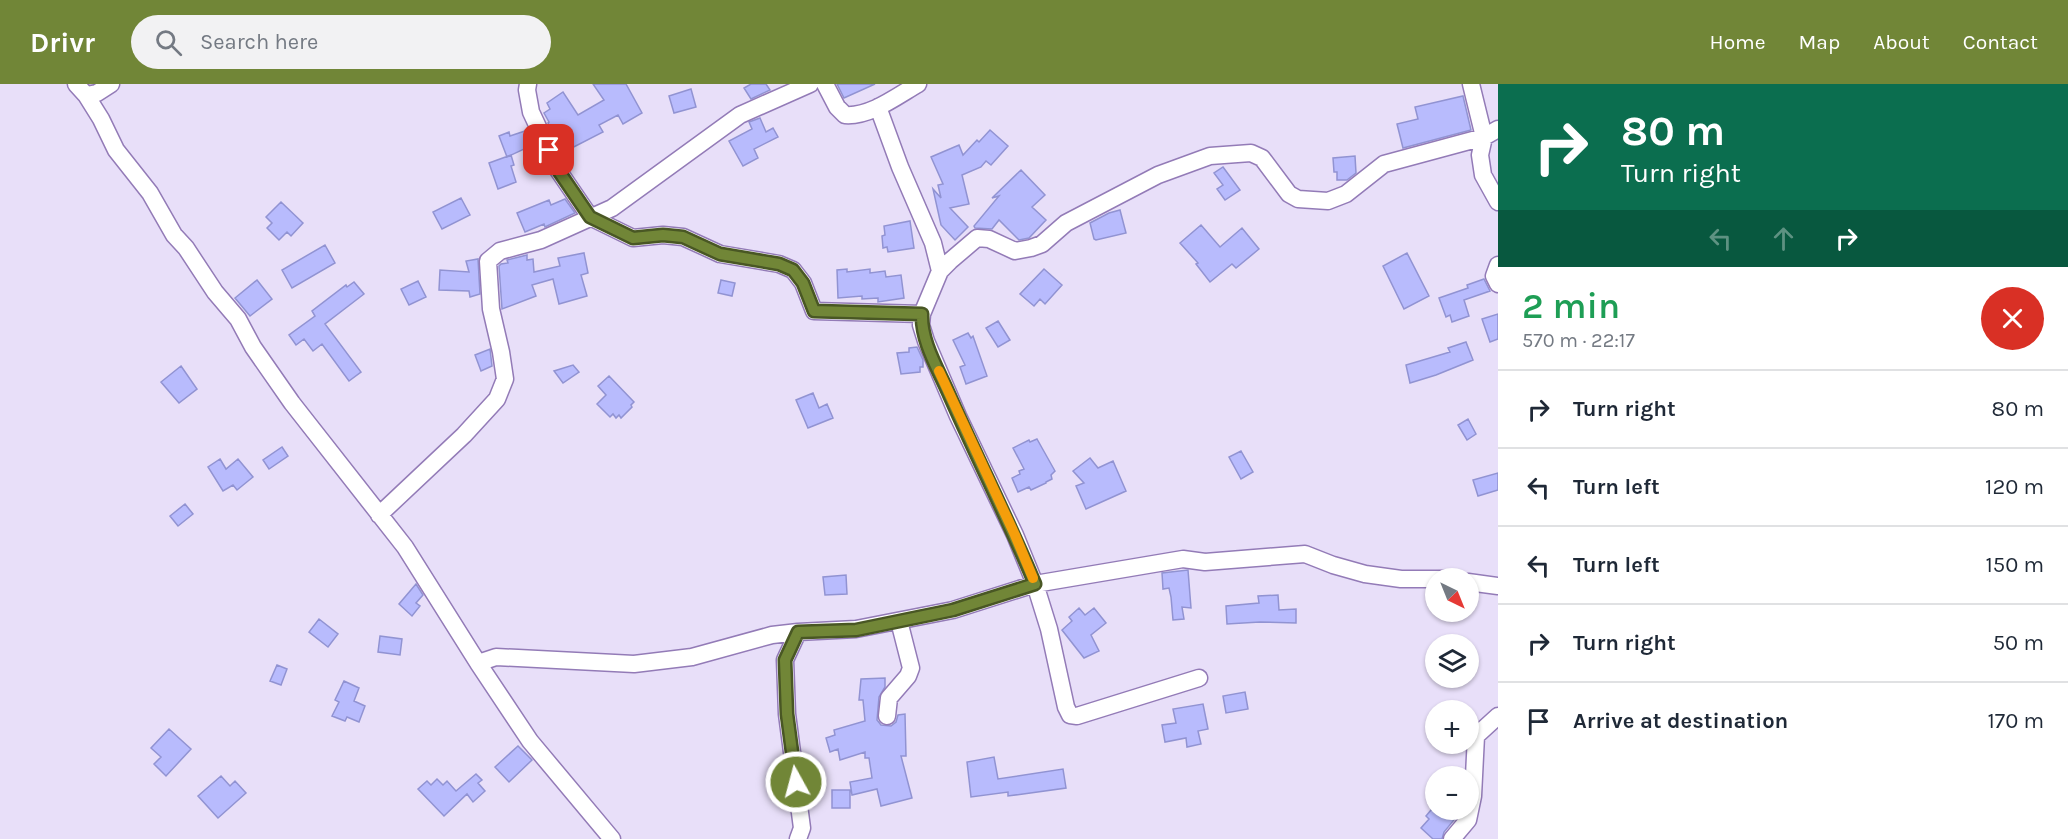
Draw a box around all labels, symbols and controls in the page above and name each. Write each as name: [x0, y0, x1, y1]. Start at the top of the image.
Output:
search box: [131, 15, 551, 69]
text: Drivr: [30, 26, 95, 59]
icon: search: [152, 26, 185, 59]
text: Search here: [200, 29, 318, 55]
text: Home: [1710, 30, 1766, 54]
text: Map: [1799, 30, 1840, 54]
text: About: [1873, 30, 1930, 54]
text: Contact: [1963, 30, 2038, 54]
text: 80 m: [1621, 106, 1725, 156]
icon: right: [1522, 108, 1600, 186]
pin: [523, 124, 574, 175]
icon: arrive: [532, 133, 565, 166]
text: Turn right: [1621, 157, 1741, 189]
icon: left: [1704, 222, 1737, 255]
icon: ahead: [1767, 222, 1800, 255]
icon: right: [1830, 222, 1863, 255]
text: 2 min: [1522, 285, 1620, 327]
button: close: [1981, 287, 2044, 350]
text: 570 m · 22:17: [1522, 329, 1635, 352]
icon: right: [1522, 393, 1555, 426]
text: Turn right: [1573, 396, 1676, 422]
text: 80 m: [1992, 396, 2044, 422]
icon: left: [1522, 471, 1555, 504]
text: Turn left: [1573, 474, 1660, 500]
text: 120 m: [1985, 474, 2044, 500]
icon: left: [1522, 549, 1555, 582]
text: Turn left: [1573, 552, 1660, 578]
text: 150 m: [1985, 552, 2044, 578]
north arrow: [1425, 568, 1479, 622]
map controls: [1425, 568, 1479, 820]
icon: right: [1522, 627, 1555, 660]
text: Turn right: [1573, 630, 1676, 656]
text: 50 m: [1993, 630, 2044, 656]
button: layers: [1425, 634, 1479, 688]
button: +: [1425, 700, 1479, 754]
icon: arrive: [1522, 705, 1555, 738]
text: Arrive at destination: [1573, 708, 1788, 734]
text: 170 m: [1988, 708, 2044, 734]
position arrow: [764, 750, 828, 814]
button: −: [1425, 766, 1479, 820]

